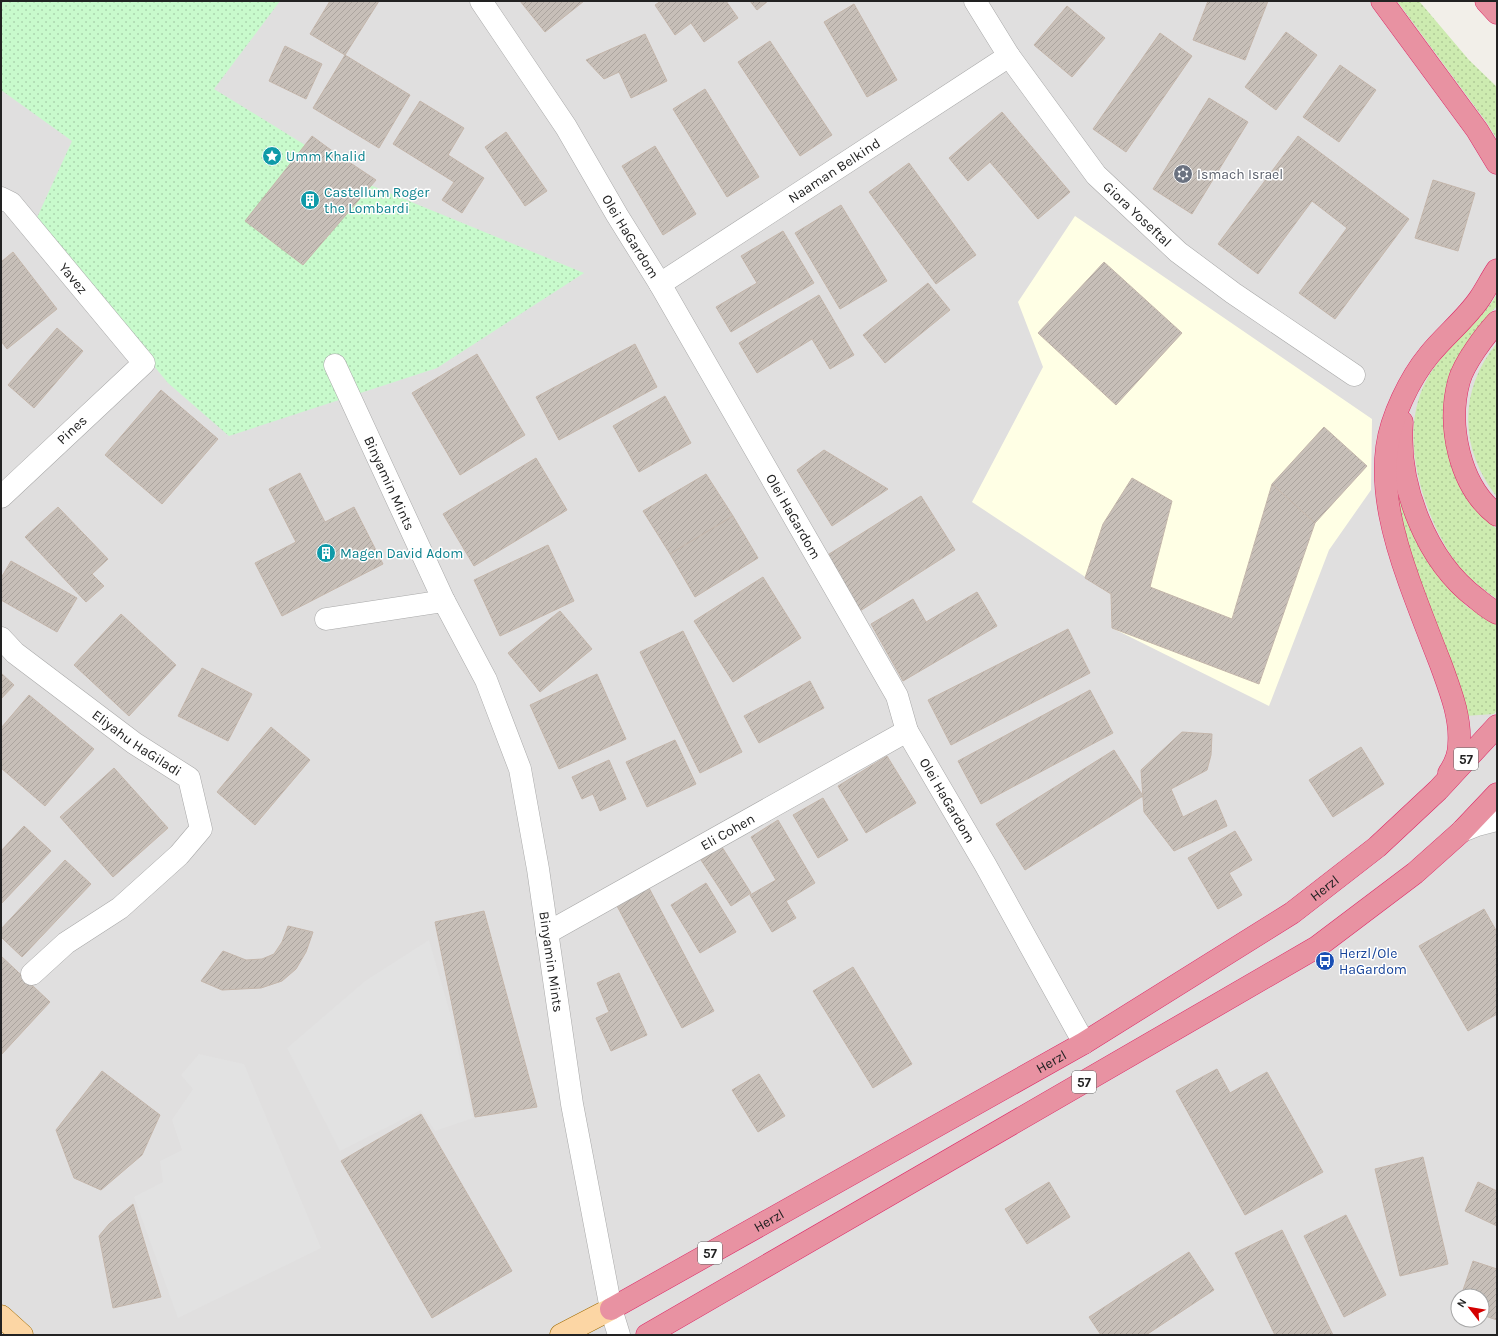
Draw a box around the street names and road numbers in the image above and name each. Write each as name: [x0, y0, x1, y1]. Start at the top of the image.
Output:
street label: Naaman Belkind: [785, 134, 883, 206]
street label: Giora Yoseftal: [1100, 178, 1175, 250]
street label: Olei HaGardom: [598, 191, 663, 282]
street label: Yavez: [56, 259, 91, 297]
street label: Pines: [53, 412, 91, 448]
street label: Binyamin Mints: [360, 433, 419, 533]
street label: Olei HaGardom: [762, 471, 825, 562]
street label: Eliyahu HaGiladi: [89, 706, 185, 780]
road number: 57: [1454, 748, 1478, 770]
street label: Olei HaGardom: [916, 755, 979, 846]
street label: Eli Cohen: [697, 810, 758, 854]
street label: Herzl: [1306, 871, 1342, 904]
street label: Binyamin Mints: [536, 910, 567, 1013]
street label: Herzl: [1033, 1046, 1069, 1077]
road number: 57: [1072, 1071, 1096, 1093]
street label: Herzl: [751, 1205, 787, 1236]
road number: 57: [698, 1242, 722, 1264]

